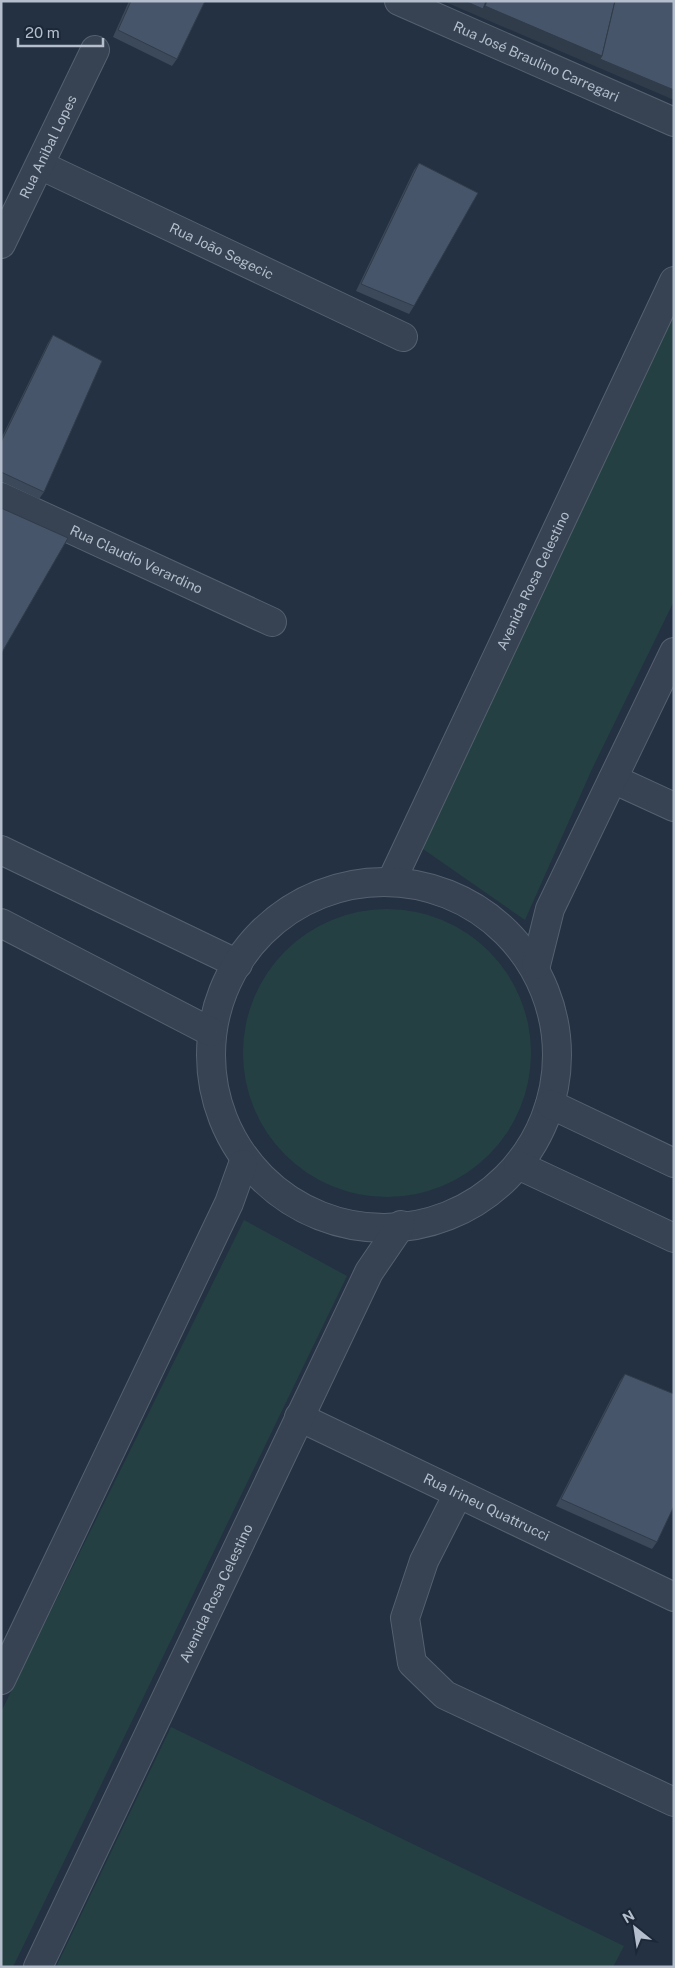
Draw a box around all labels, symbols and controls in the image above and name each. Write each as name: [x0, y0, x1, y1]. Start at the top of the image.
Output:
scale bar: [18, 15, 102, 47]
street label: Rua José Braulino Carregari: [451, 18, 622, 105]
text: 20 m: [25, 24, 60, 41]
street label: Rua Anibal Lopes: [16, 92, 80, 201]
street label: Rua João Segecic: [167, 220, 276, 283]
street label: Avenida Rosa Celestino: [493, 508, 573, 653]
street label: Rua Claudio Verardino: [67, 522, 205, 597]
street label: Rua Irineu Quattrucci: [421, 1470, 552, 1544]
street label: Avenida Rosa Celestino: [176, 1521, 256, 1665]
north arrow: [610, 1903, 660, 1953]
text: N: [620, 1907, 637, 1926]

